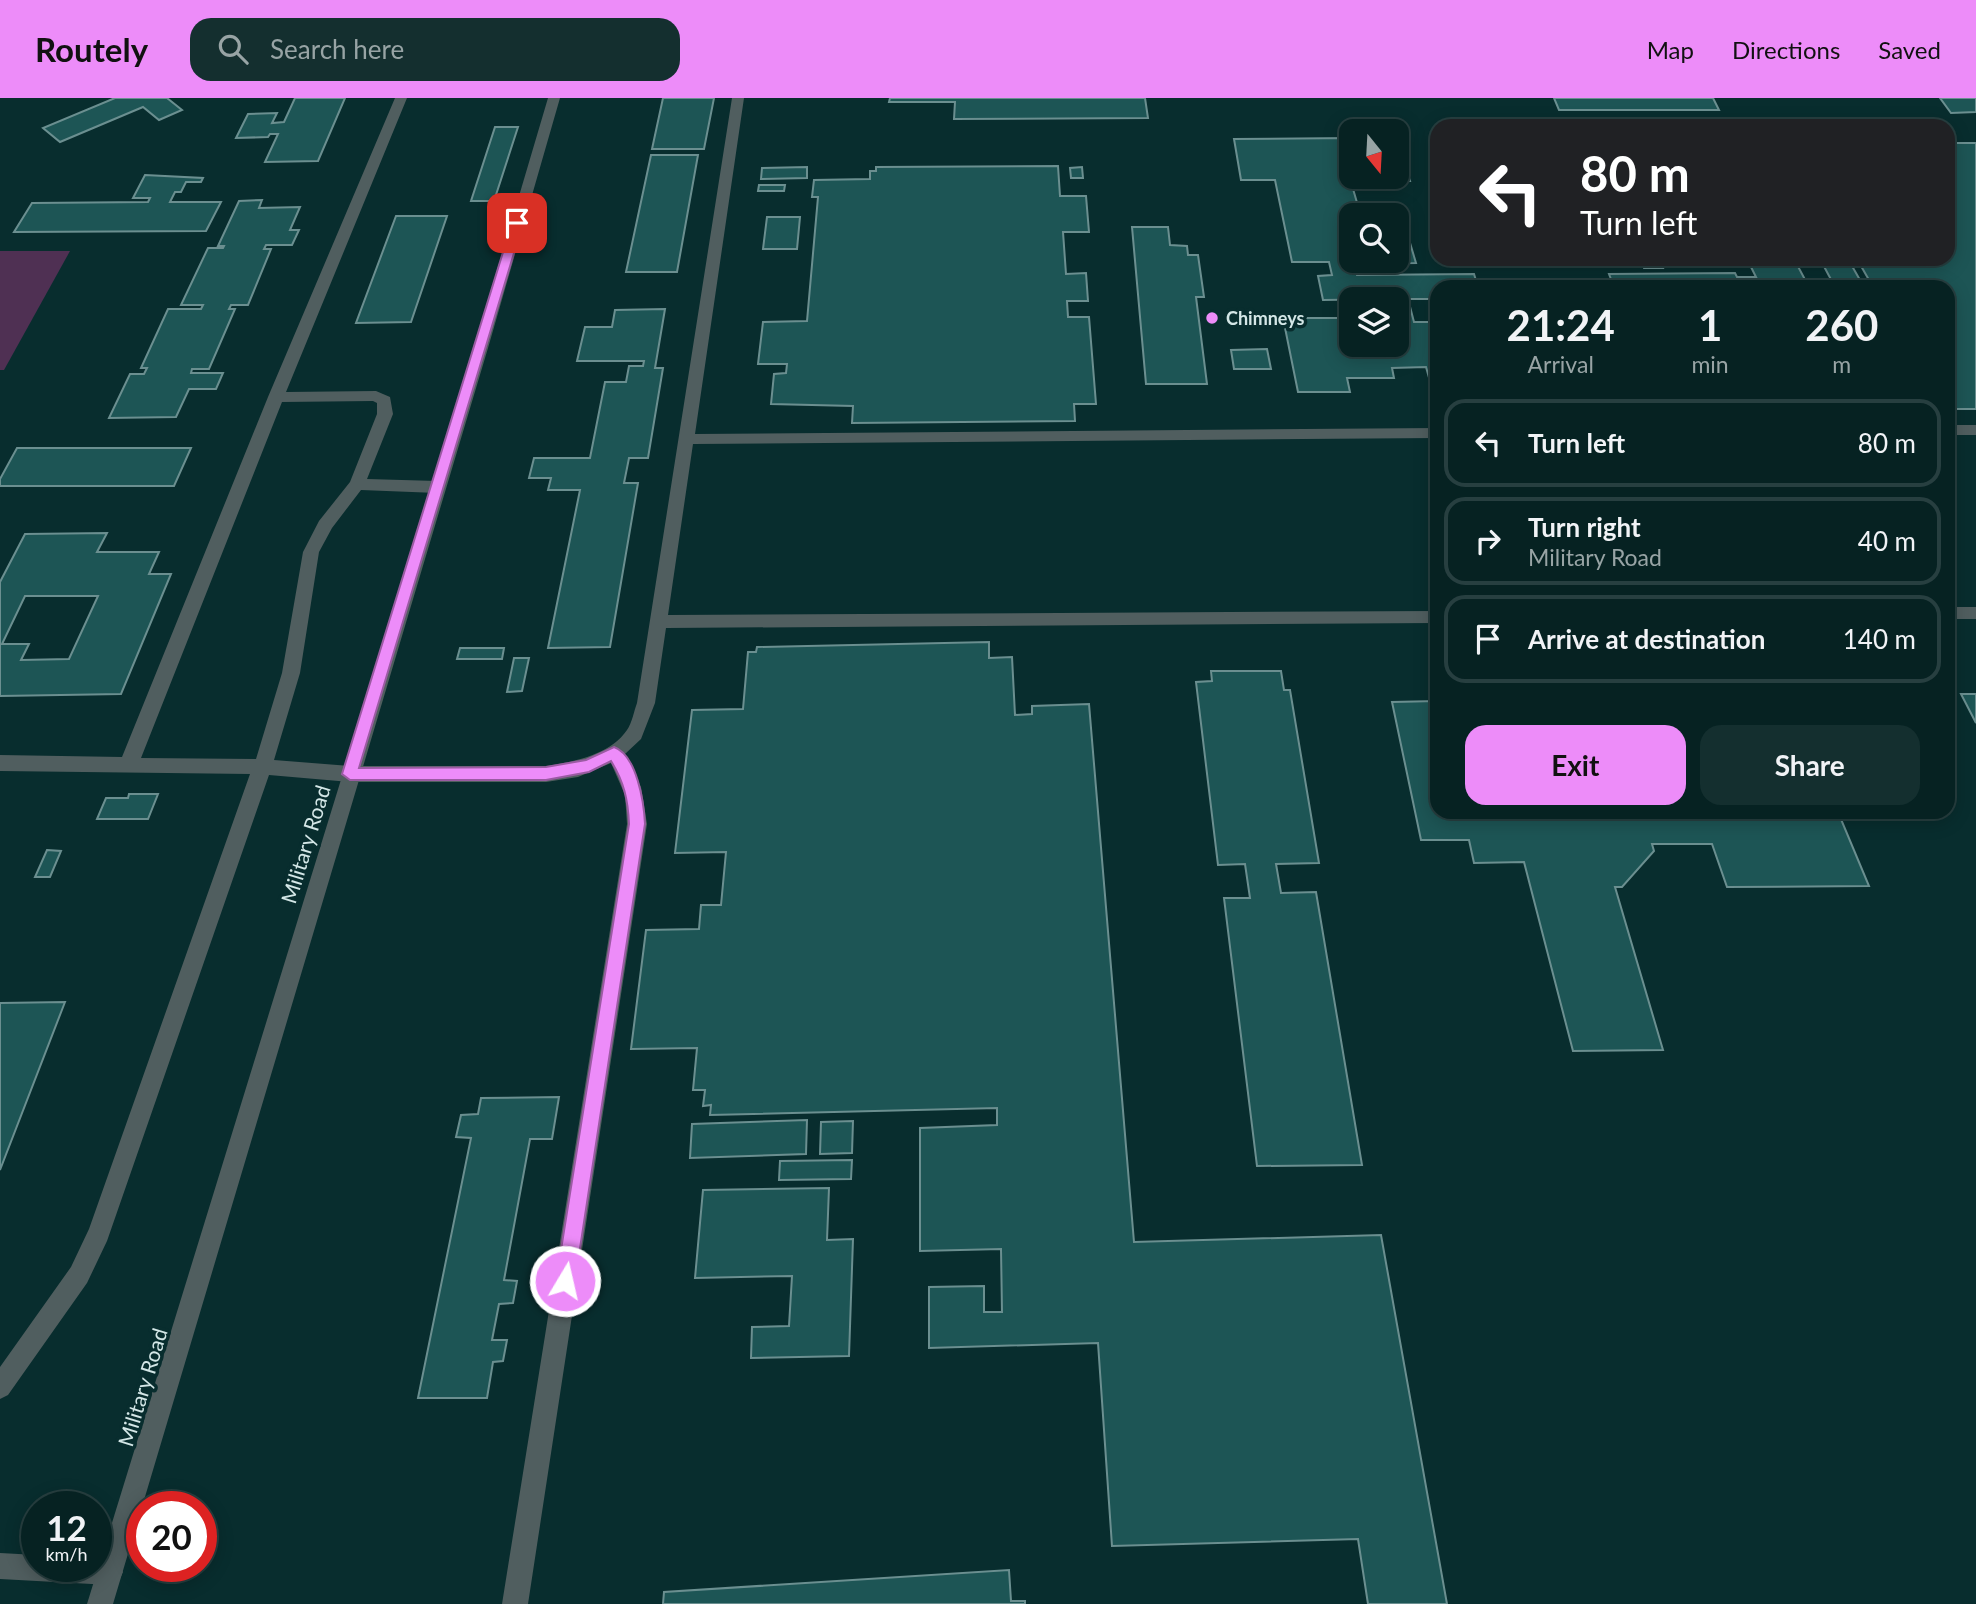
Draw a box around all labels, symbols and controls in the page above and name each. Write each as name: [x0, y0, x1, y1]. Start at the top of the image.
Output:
search box: [190, 18, 680, 81]
text: Routely: [35, 29, 148, 69]
icon: search: [214, 30, 252, 68]
text: Search here: [270, 33, 404, 65]
text: Map: [1647, 35, 1694, 64]
text: Directions: [1732, 35, 1840, 64]
text: Saved: [1878, 35, 1941, 64]
north arrow: [1339, 119, 1409, 189]
map controls: [1339, 119, 1409, 357]
text: 80 m: [1580, 144, 1690, 202]
icon: left: [1465, 147, 1556, 238]
pin: [487, 193, 547, 253]
button: search: [1339, 203, 1409, 273]
text: Turn left: [1580, 203, 1697, 242]
icon: arrive: [498, 204, 536, 242]
button: layers: [1339, 287, 1409, 357]
text: 21:24: [1507, 300, 1615, 350]
text: 1: [1698, 300, 1722, 350]
text: 260: [1805, 300, 1878, 350]
place label: Chimneys: [1226, 307, 1305, 329]
marker: Chimneys: [1204, 310, 1220, 326]
text: Arrival: [1528, 350, 1594, 378]
text: min: [1691, 350, 1729, 378]
text: m: [1832, 350, 1851, 378]
icon: left: [1469, 424, 1507, 462]
text: Turn left: [1528, 427, 1625, 459]
text: 80 m: [1858, 427, 1916, 459]
text: Turn right: [1528, 511, 1641, 543]
icon: right: [1469, 522, 1507, 560]
text: 40 m: [1858, 525, 1916, 557]
text: Military Road: [1528, 543, 1662, 571]
icon: arrive: [1469, 620, 1507, 658]
text: Arrive at destination: [1528, 623, 1765, 655]
text: 140 m: [1843, 623, 1916, 655]
button: Exit: [1465, 725, 1686, 805]
button: Share: [1700, 725, 1920, 805]
street label: Military Road: [275, 782, 335, 906]
position arrow: [528, 1244, 602, 1318]
street label: Military Road: [112, 1325, 172, 1449]
speed limit sign: 20: [126, 1491, 217, 1582]
text: 12: [46, 1506, 87, 1548]
text: km/h: [45, 1543, 88, 1565]

